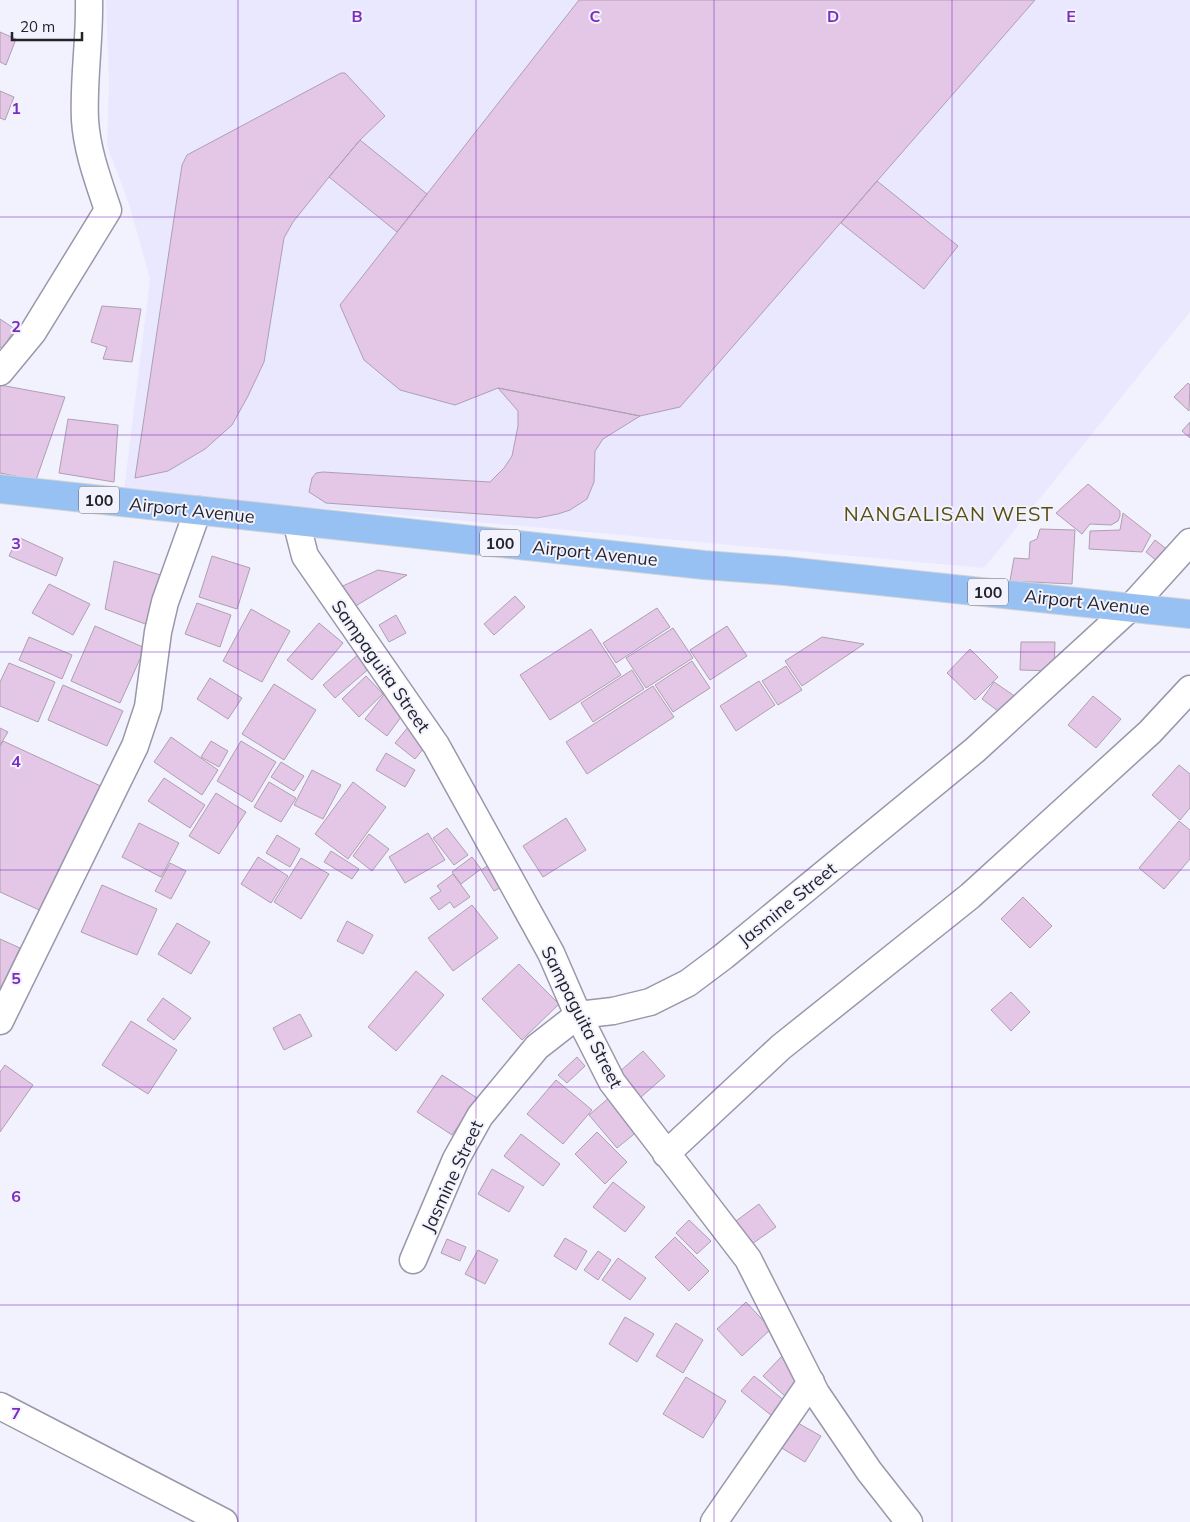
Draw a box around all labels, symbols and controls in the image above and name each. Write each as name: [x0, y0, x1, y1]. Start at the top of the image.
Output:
text: B: [351, 6, 363, 26]
text: C: [590, 6, 601, 26]
text: D: [827, 6, 839, 26]
text: E: [1066, 6, 1076, 26]
scale bar: [12, 10, 82, 42]
text: 20 m: [20, 17, 55, 36]
text: 1: [11, 98, 21, 118]
text: 2: [11, 316, 21, 336]
road number: 100: [79, 486, 119, 514]
street label: Airport Avenue: [128, 492, 256, 528]
district label: NANGALISAN WEST: [844, 501, 1054, 526]
road number: 100: [480, 530, 520, 556]
text: 3: [11, 533, 21, 553]
street label: Airport Avenue: [531, 535, 659, 571]
road number: 100: [968, 578, 1008, 606]
street label: Airport Avenue: [1023, 584, 1151, 620]
street label: Sampaguita Street: [327, 595, 435, 737]
text: 4: [11, 751, 21, 771]
street label: Jasmine Street: [733, 857, 841, 951]
street label: Sampaguita Street: [536, 942, 628, 1092]
text: 5: [11, 968, 21, 988]
street label: Jasmine Street: [416, 1117, 488, 1235]
text: 6: [11, 1186, 21, 1206]
text: 7: [11, 1403, 21, 1423]

